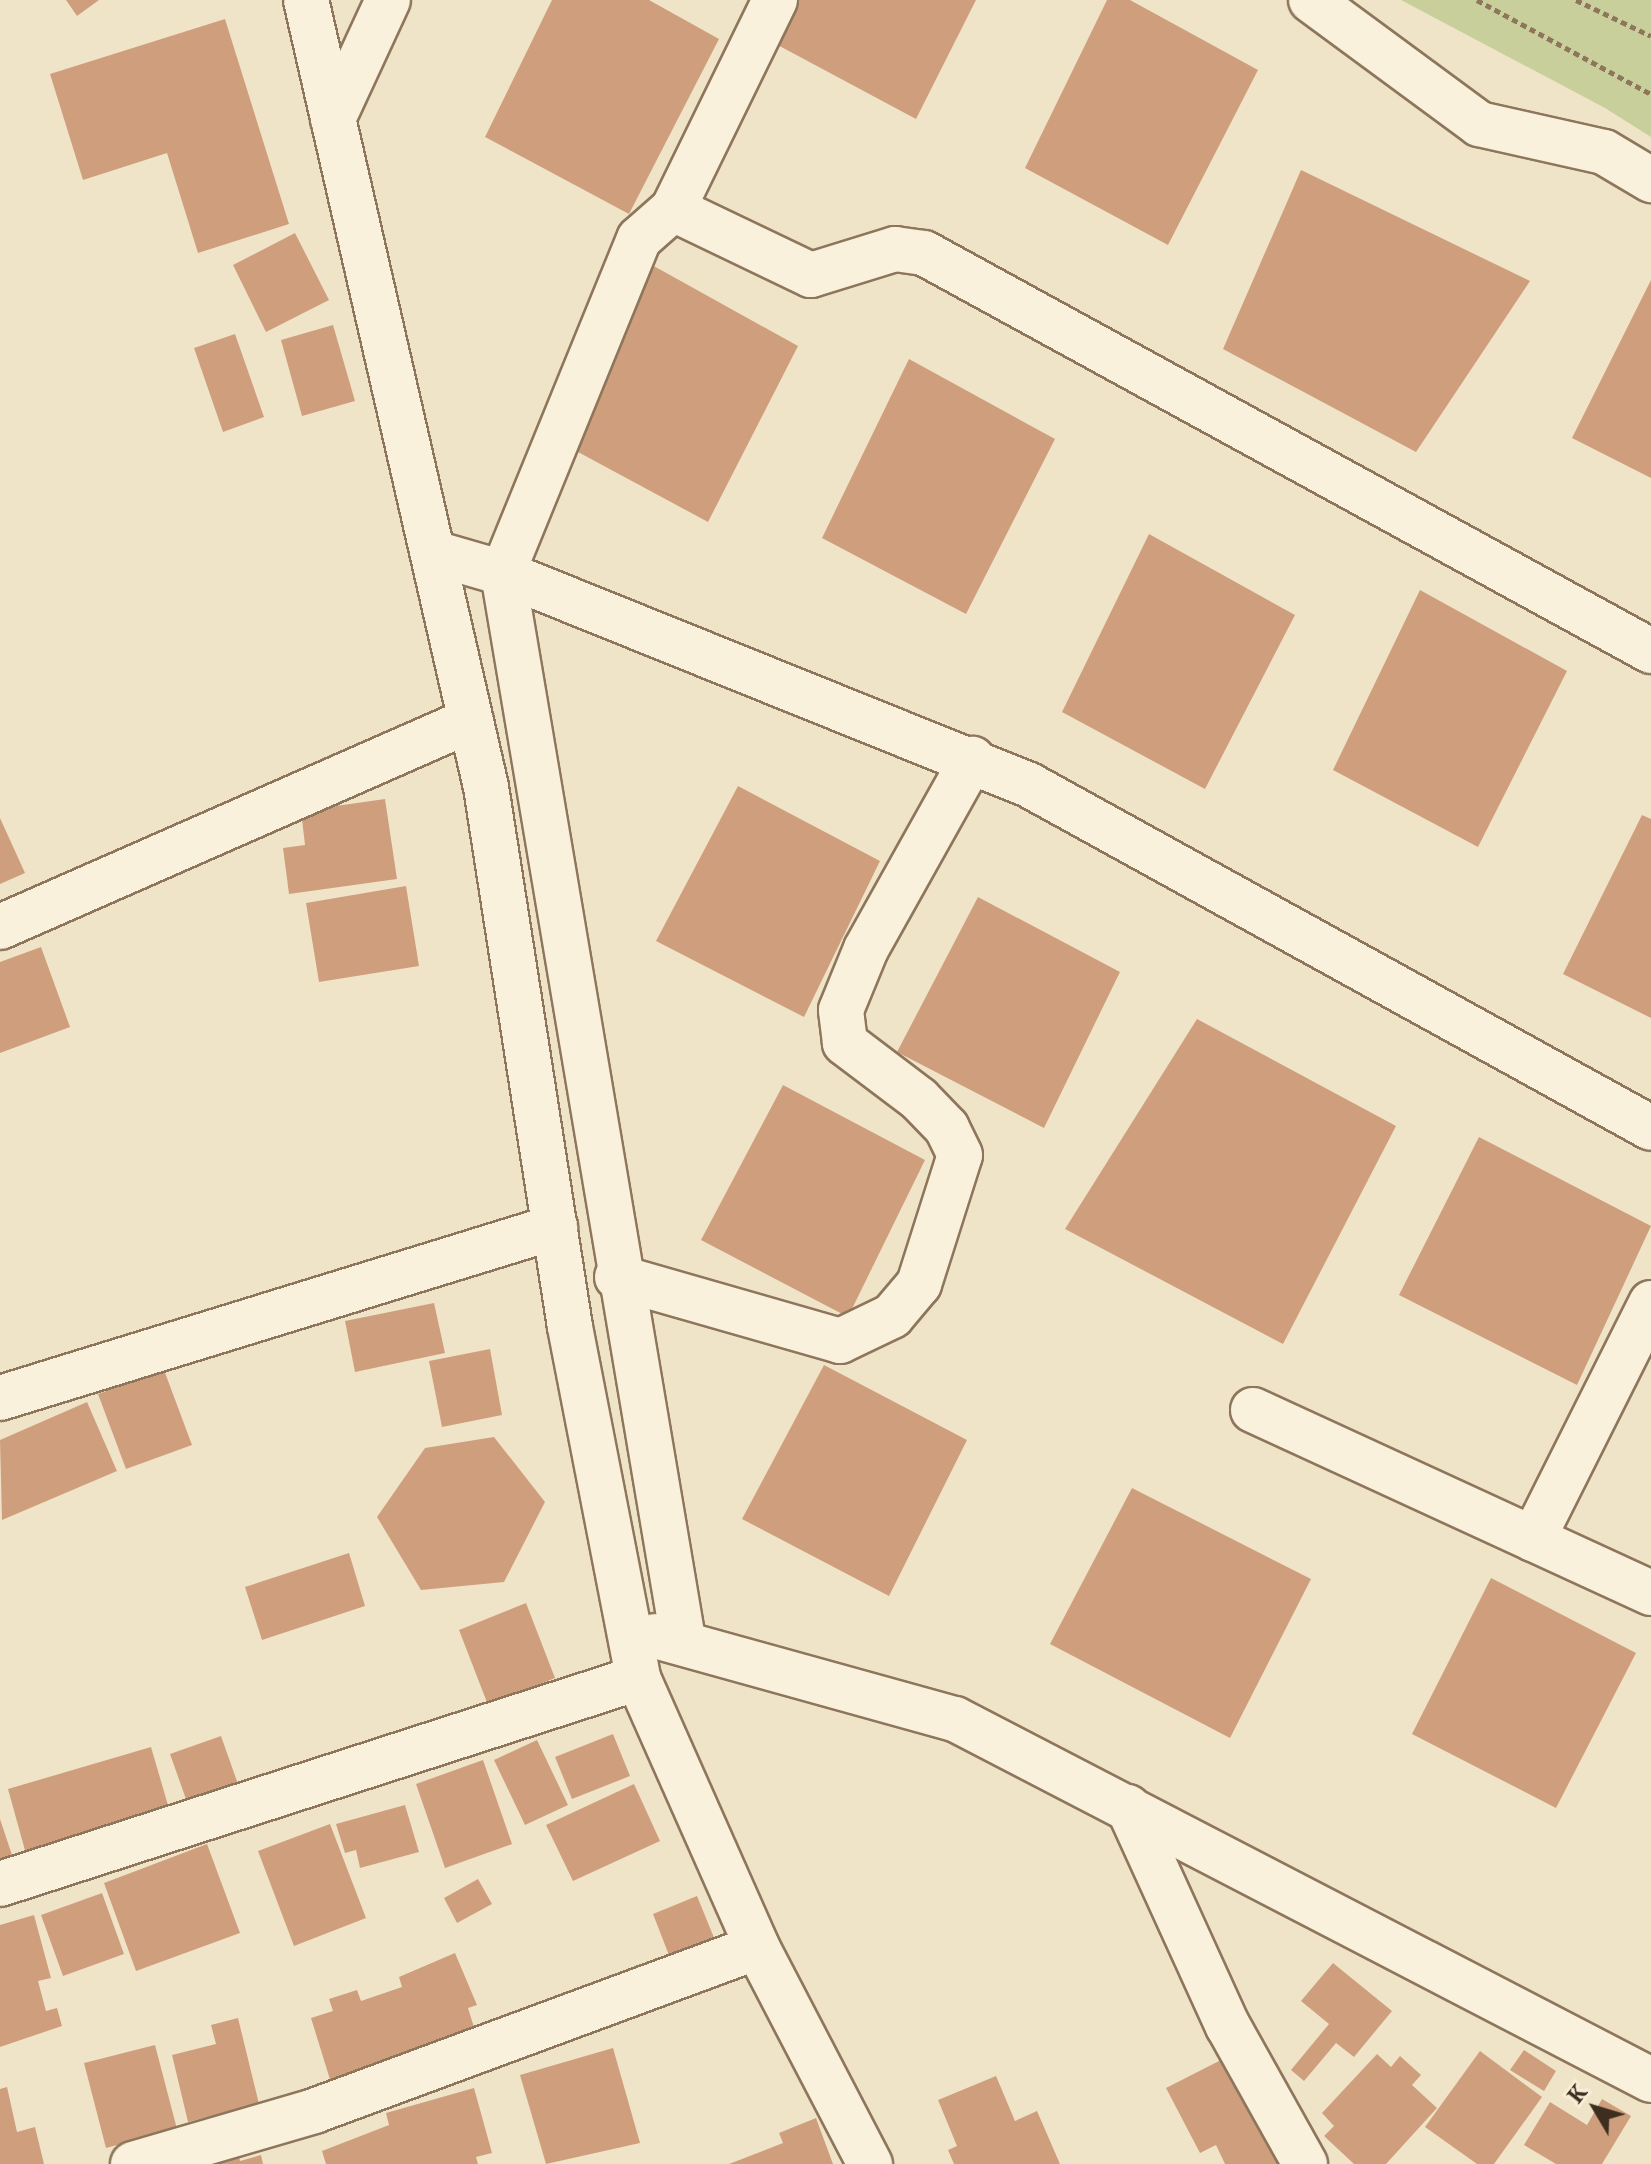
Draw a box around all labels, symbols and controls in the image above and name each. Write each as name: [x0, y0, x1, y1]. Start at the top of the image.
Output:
north arrow: [1555, 2068, 1635, 2148]
text: K: [1559, 2078, 1593, 2109]

